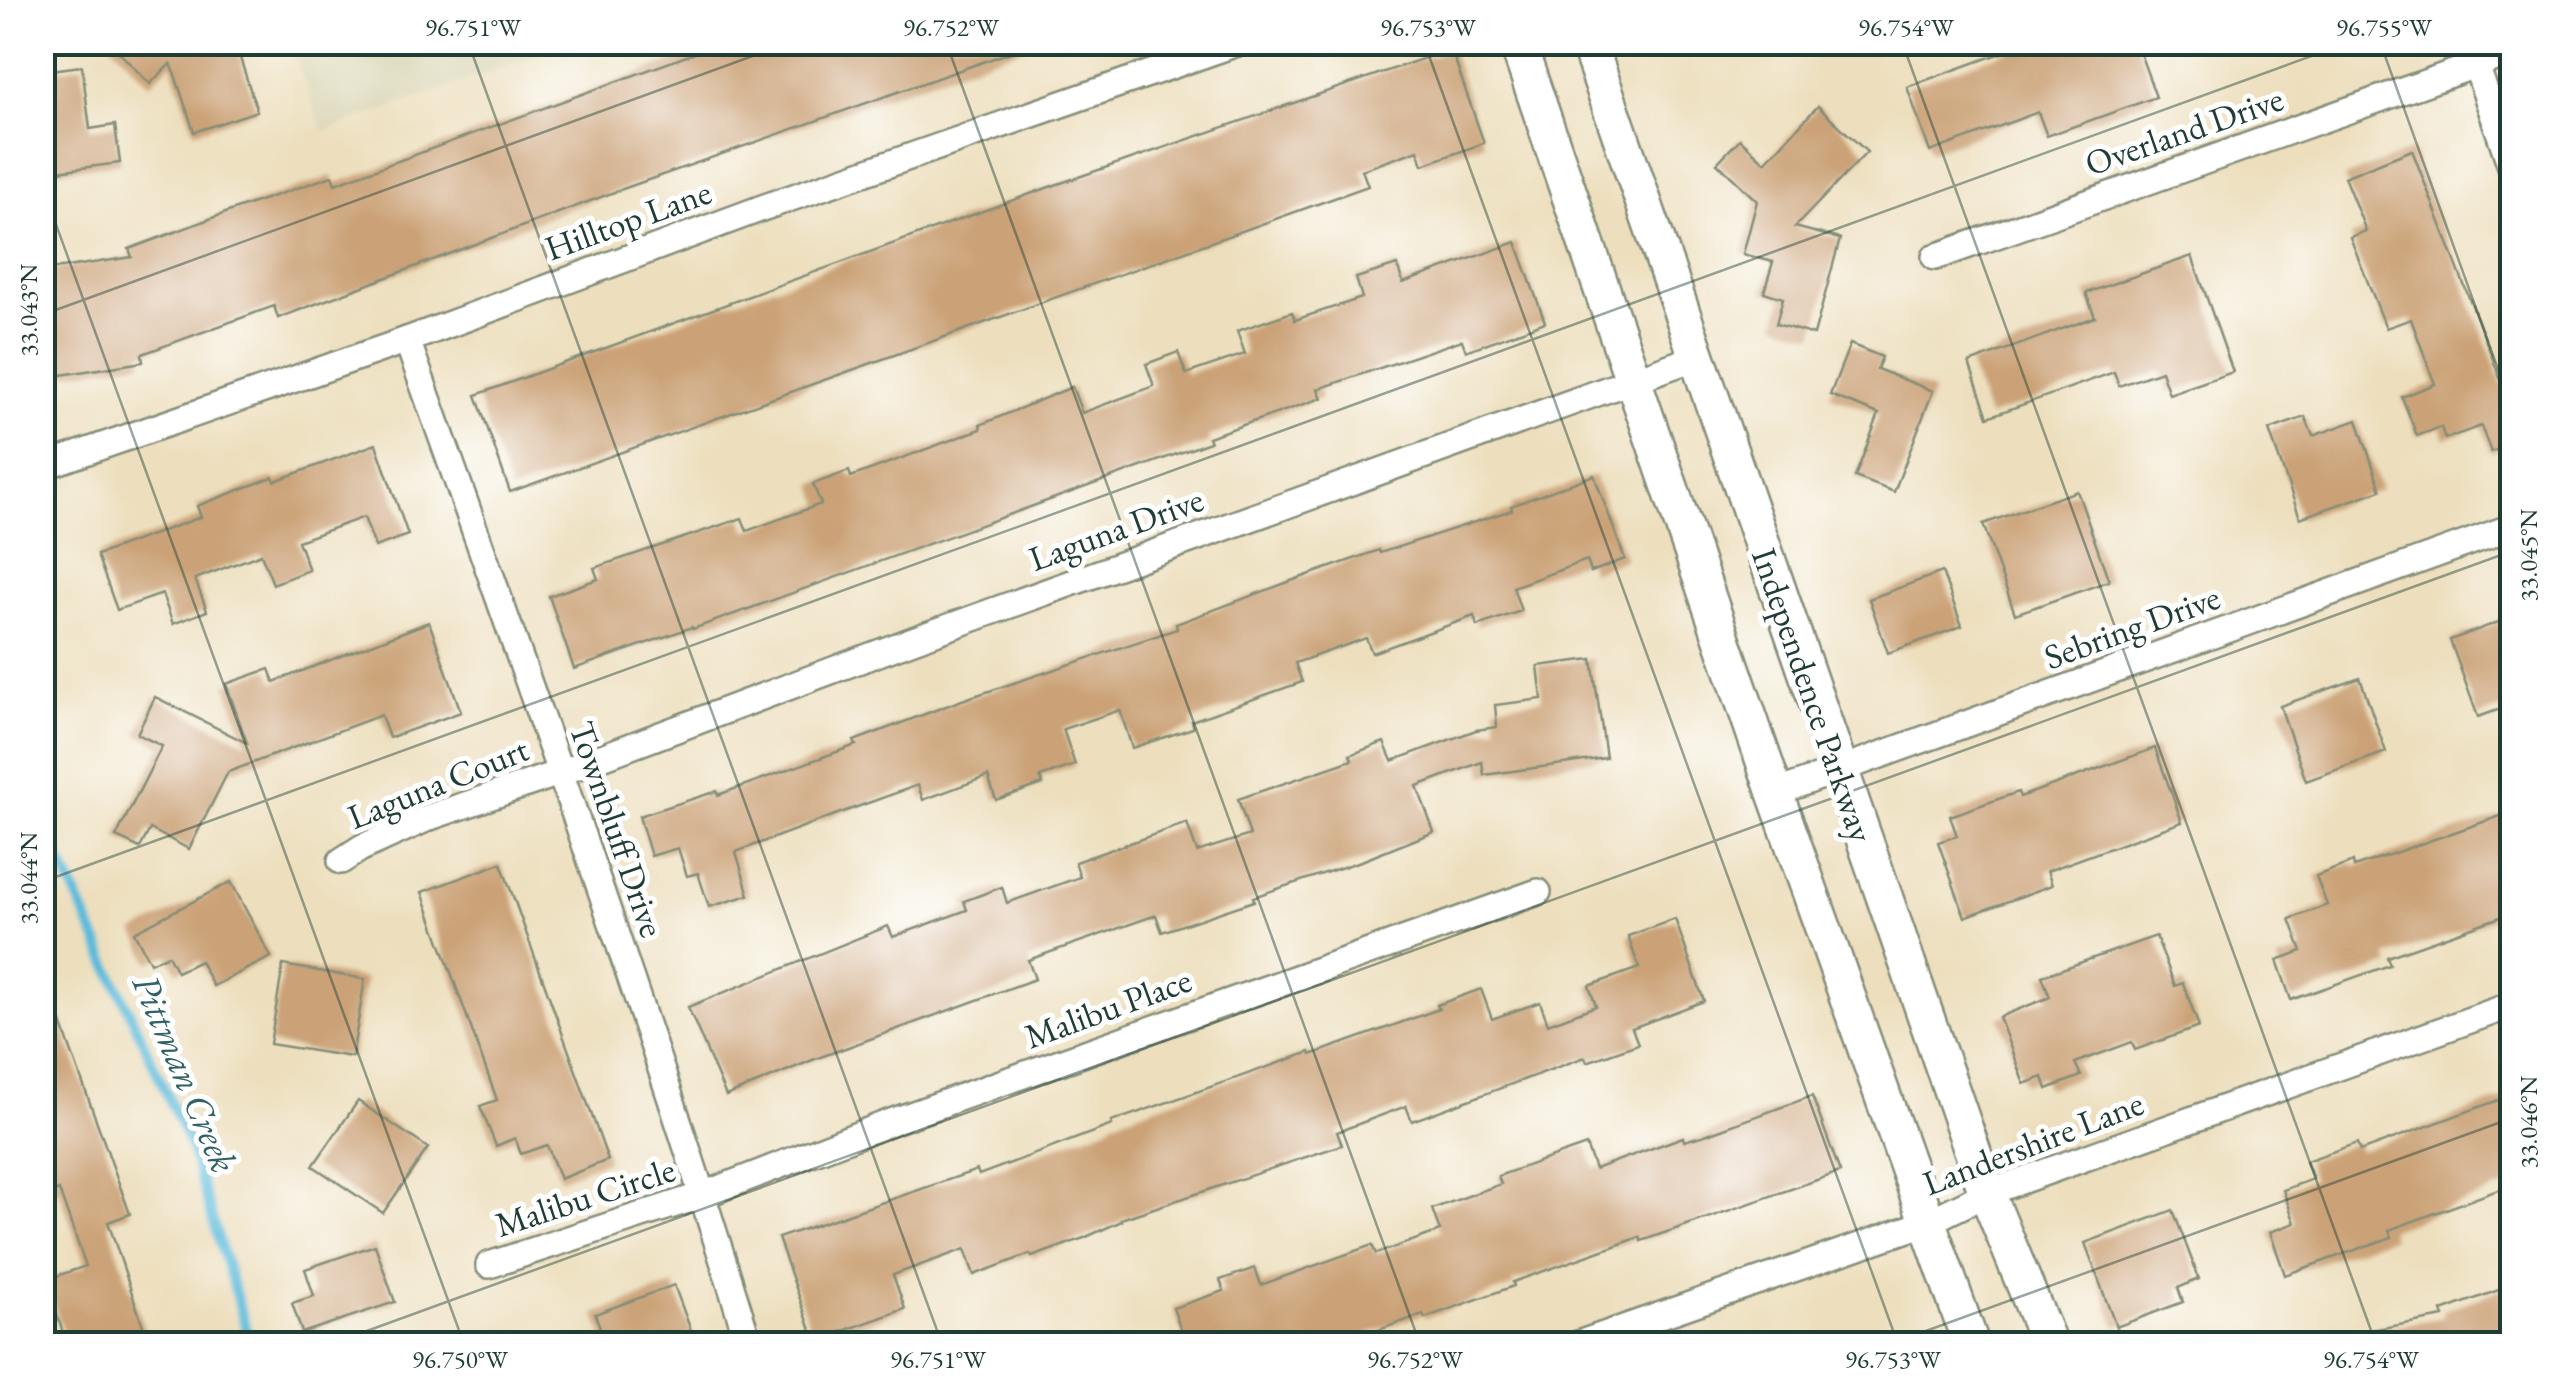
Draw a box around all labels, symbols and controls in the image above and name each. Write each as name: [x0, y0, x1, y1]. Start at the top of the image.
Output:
text: 96.751°W: [425, 11, 522, 43]
text: 96.752°W: [903, 11, 1000, 43]
text: 96.753°W: [1380, 11, 1477, 43]
text: 96.754°W: [1858, 11, 1955, 43]
text: 96.755°W: [2336, 11, 2433, 43]
street label: Overland Drive: [2079, 76, 2289, 185]
street label: Hilltop Lane: [538, 169, 717, 270]
text: 33.043°N: [12, 263, 44, 356]
street label: Laguna Drive: [1022, 476, 1209, 581]
text: 33.045°N: [2512, 508, 2544, 601]
street label: Independence Parkway: [1742, 542, 1885, 848]
street label: Sebring Drive: [2038, 574, 2226, 679]
street label: Townbluff Drive: [560, 715, 675, 943]
street label: Laguna Court: [341, 726, 535, 839]
text: 33.044°N: [12, 831, 44, 924]
street label: Malibu Place: [1018, 957, 1197, 1058]
water label: Pittman Creek: [122, 966, 249, 1179]
text: 33.046°N: [2512, 1075, 2544, 1168]
street label: Landershire Lane: [1916, 1080, 2150, 1205]
street label: Malibu Circle: [489, 1146, 681, 1247]
text: 96.750°W: [412, 1343, 509, 1375]
text: 96.751°W: [890, 1343, 987, 1375]
text: 96.752°W: [1367, 1343, 1464, 1375]
text: 96.753°W: [1845, 1343, 1942, 1375]
text: 96.754°W: [2323, 1343, 2420, 1375]

